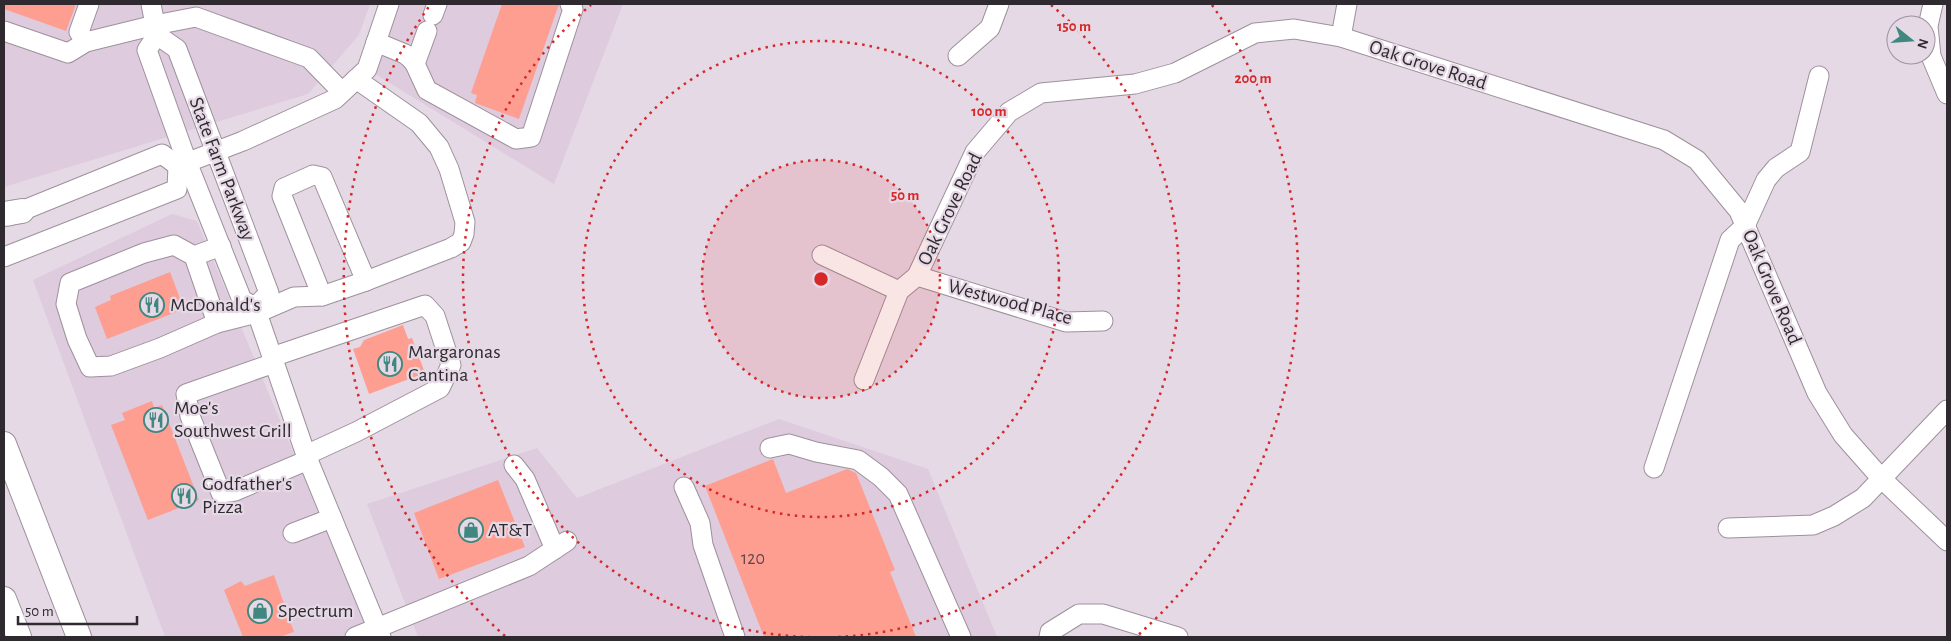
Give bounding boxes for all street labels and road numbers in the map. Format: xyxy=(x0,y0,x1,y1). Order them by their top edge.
street label: Oak Grove Road xyxy=(1367,37,1489,93)
street label: State Farm Parkway xyxy=(185,95,259,244)
street label: Oak Grove Road xyxy=(914,150,986,268)
street label: Oak Grove Road xyxy=(1739,227,1805,347)
street label: Westwood Place xyxy=(946,276,1074,328)

